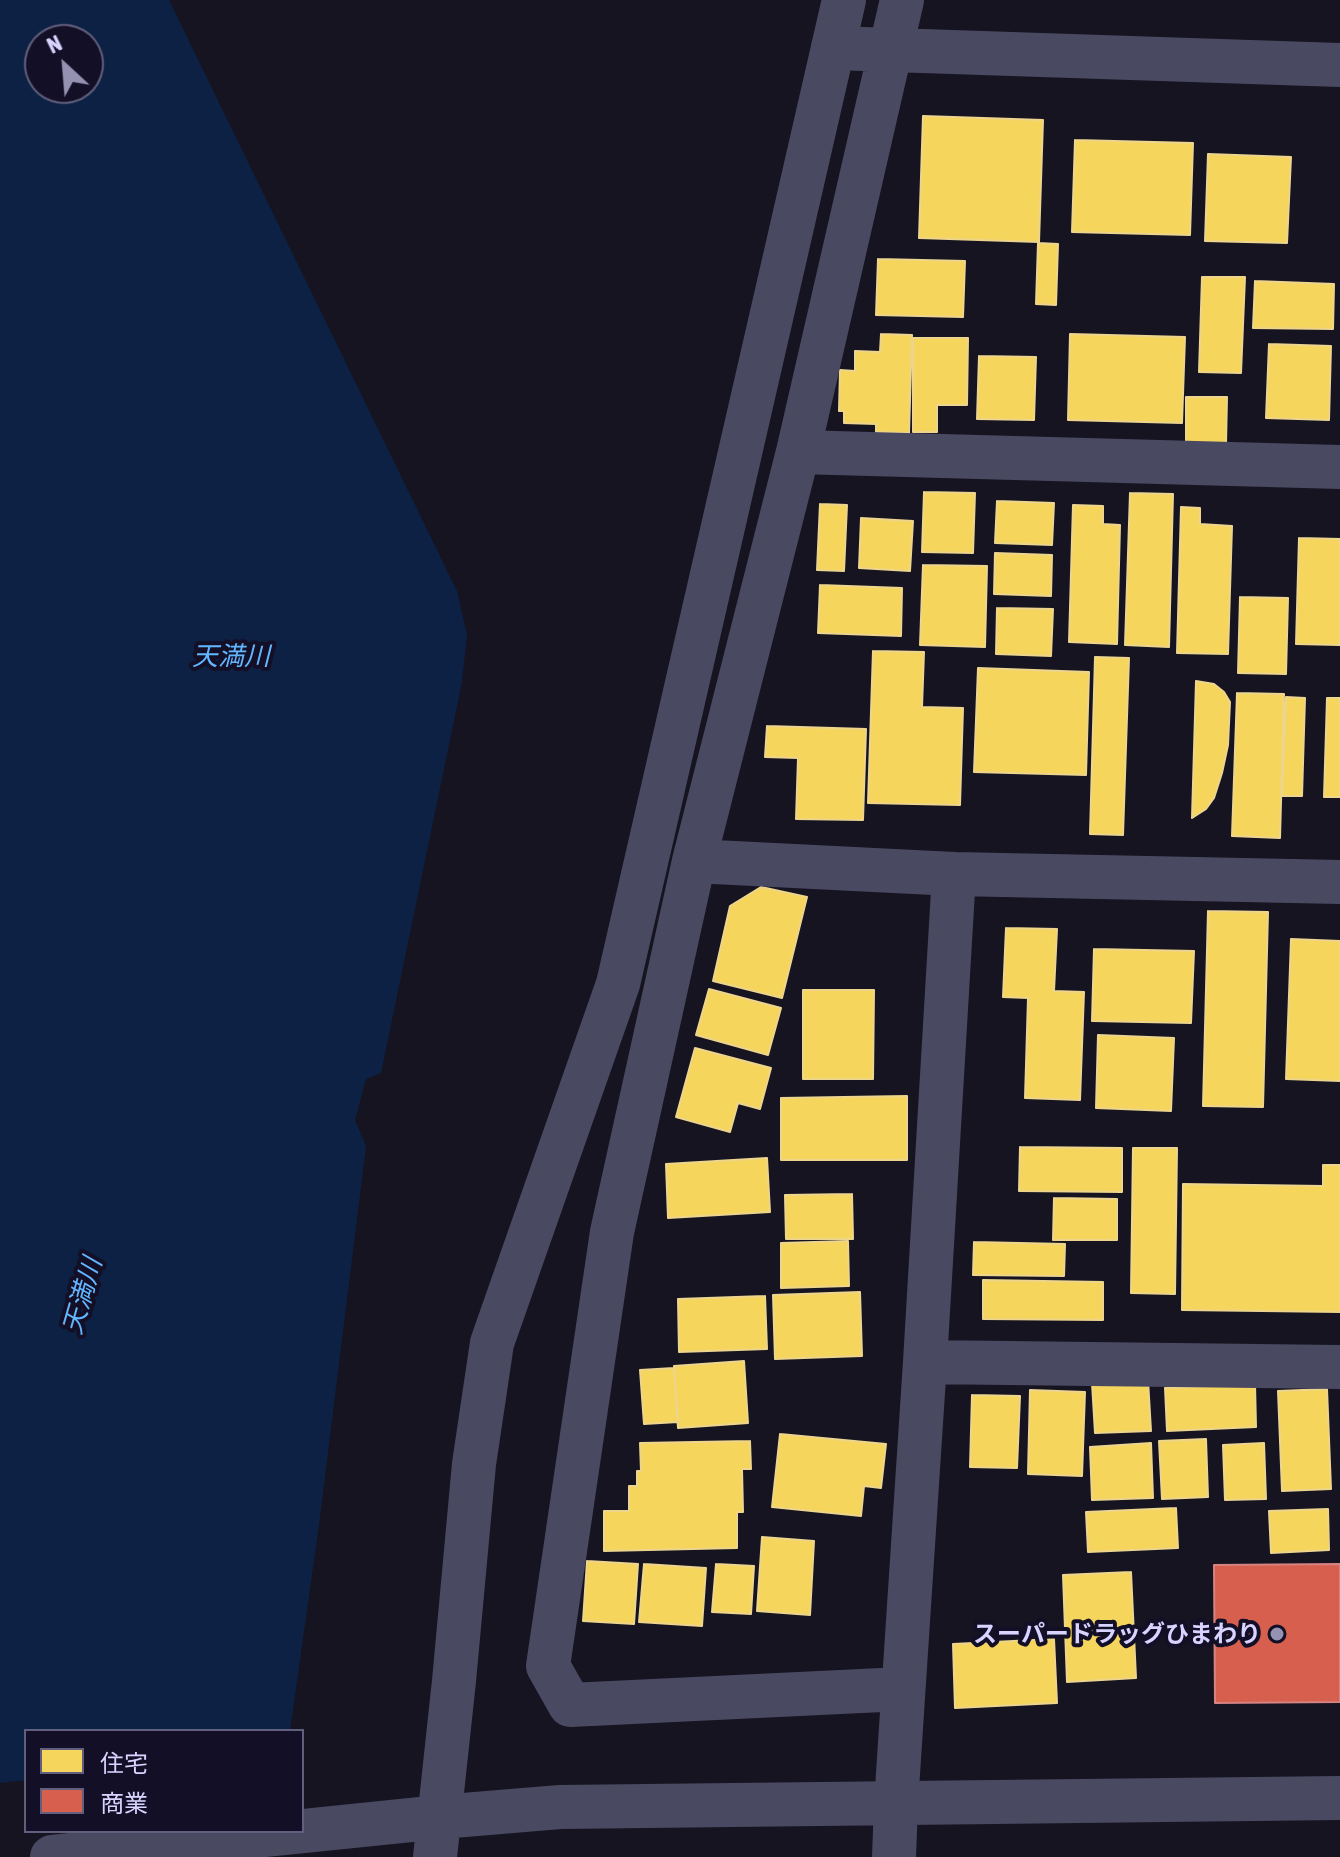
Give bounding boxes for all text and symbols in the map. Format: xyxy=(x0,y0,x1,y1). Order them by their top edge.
north arrow xyxy=(24,24,104,104)
text: N xyxy=(43,30,66,59)
water label: 天満川 xyxy=(192,641,270,673)
water label: 天満川 xyxy=(57,1254,109,1338)
place label: スーパードラッグひまわり xyxy=(973,1620,1261,1648)
marker: スーパードラッグひまわり xyxy=(1268,1625,1286,1643)
legend xyxy=(24,1729,304,1833)
text: 住宅 xyxy=(100,1750,148,1777)
text: 商業 xyxy=(100,1790,148,1817)

